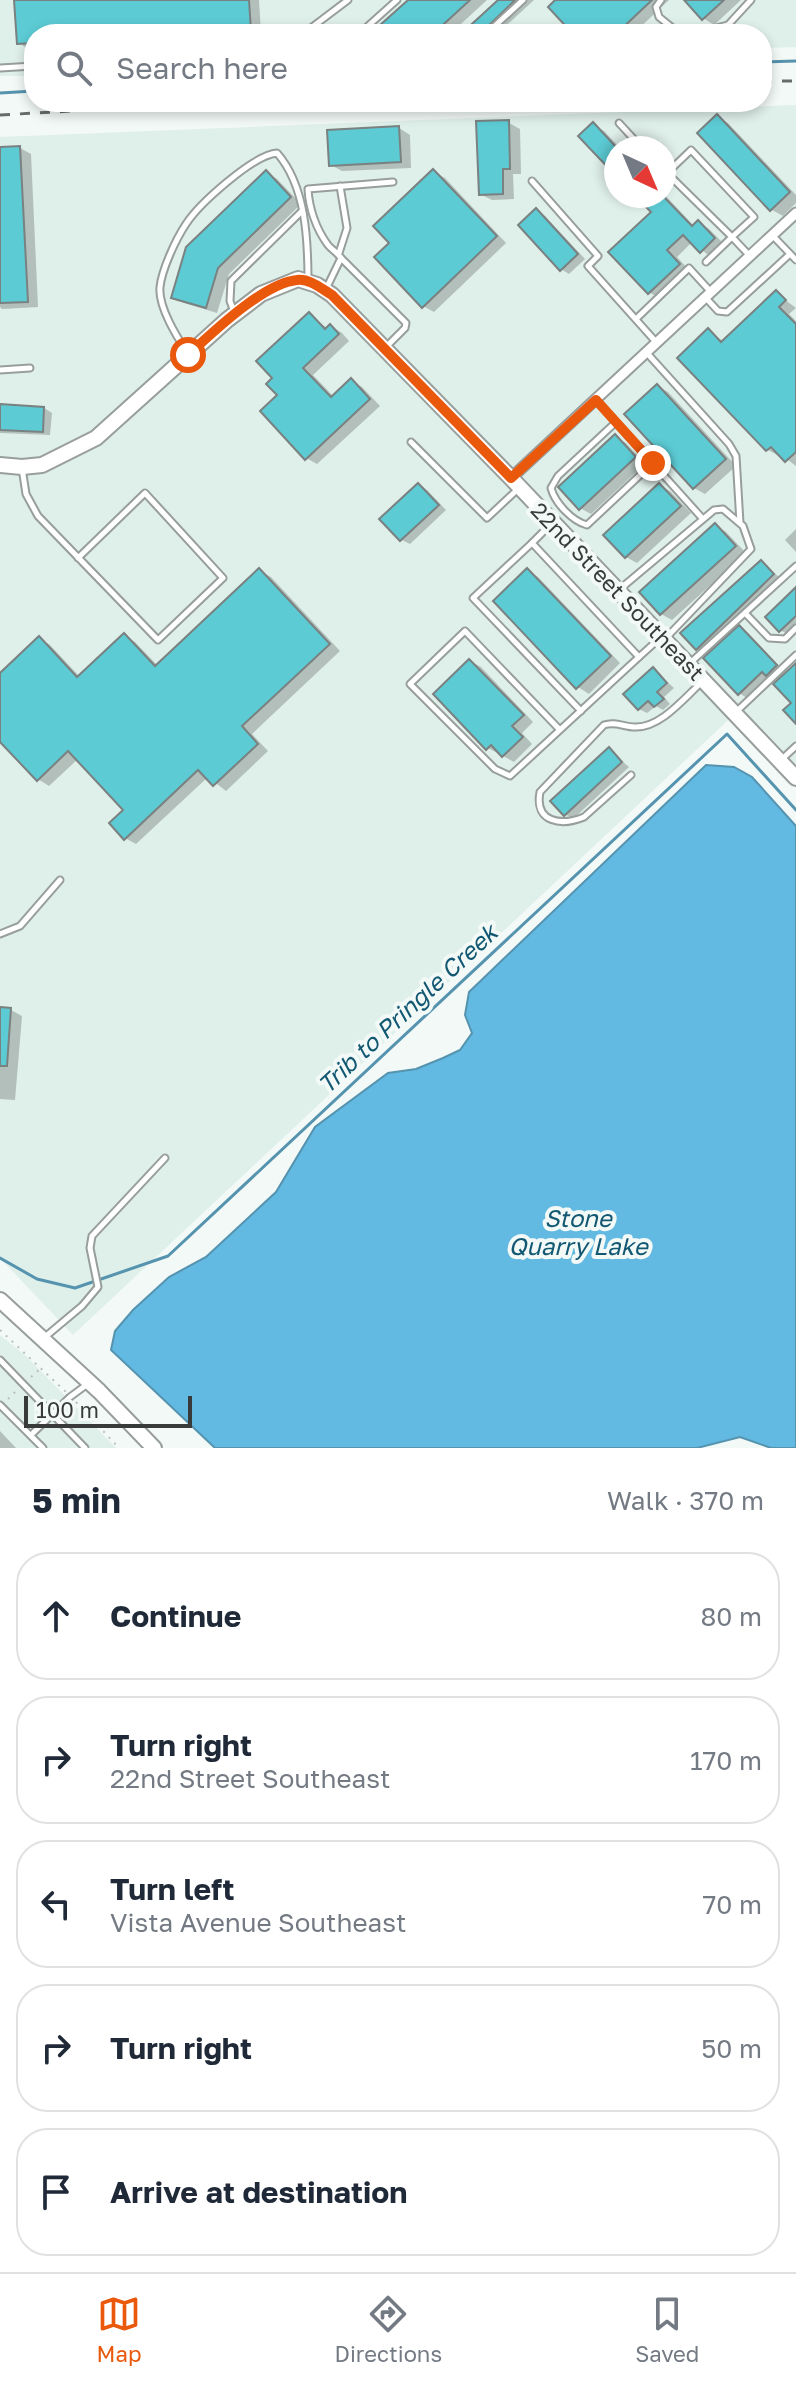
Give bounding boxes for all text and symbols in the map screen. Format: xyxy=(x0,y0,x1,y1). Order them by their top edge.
search box xyxy=(24,24,772,112)
icon: search xyxy=(52,46,96,90)
text: Search here xyxy=(116,50,288,86)
north arrow xyxy=(604,136,676,208)
route start xyxy=(170,337,206,373)
route end xyxy=(635,445,671,481)
street label: 22nd Street Southeast xyxy=(526,496,710,686)
water label: Trib to Pringle Creek xyxy=(311,916,505,1099)
water label: Stone Quarry Lake xyxy=(508,1203,650,1261)
scale bar xyxy=(24,1392,192,1428)
text: 100 m xyxy=(36,1396,99,1423)
text: 5 min xyxy=(32,1480,121,1520)
text: Walk · 370 m xyxy=(607,1485,764,1516)
icon: ahead xyxy=(34,1594,78,1638)
text: Continue xyxy=(110,1598,241,1634)
text: 80 m xyxy=(701,1601,762,1632)
text: Turn right xyxy=(110,1727,252,1763)
icon: right xyxy=(34,1738,78,1782)
text: 170 m xyxy=(690,1745,762,1776)
text: 22nd Street Southeast xyxy=(110,1763,390,1794)
text: Turn left xyxy=(110,1871,235,1907)
icon: left xyxy=(34,1882,78,1926)
text: 70 m xyxy=(703,1889,762,1920)
text: Vista Avenue Southeast xyxy=(110,1907,406,1938)
icon: right xyxy=(34,2026,78,2070)
text: Turn right xyxy=(110,2030,252,2066)
text: 50 m xyxy=(701,2033,762,2064)
icon: arrive xyxy=(34,2170,78,2214)
text: Arrive at destination xyxy=(110,2174,407,2210)
tab: Map xyxy=(97,2292,141,2367)
tab: Directions xyxy=(335,2292,442,2367)
tab: Saved xyxy=(635,2292,699,2367)

